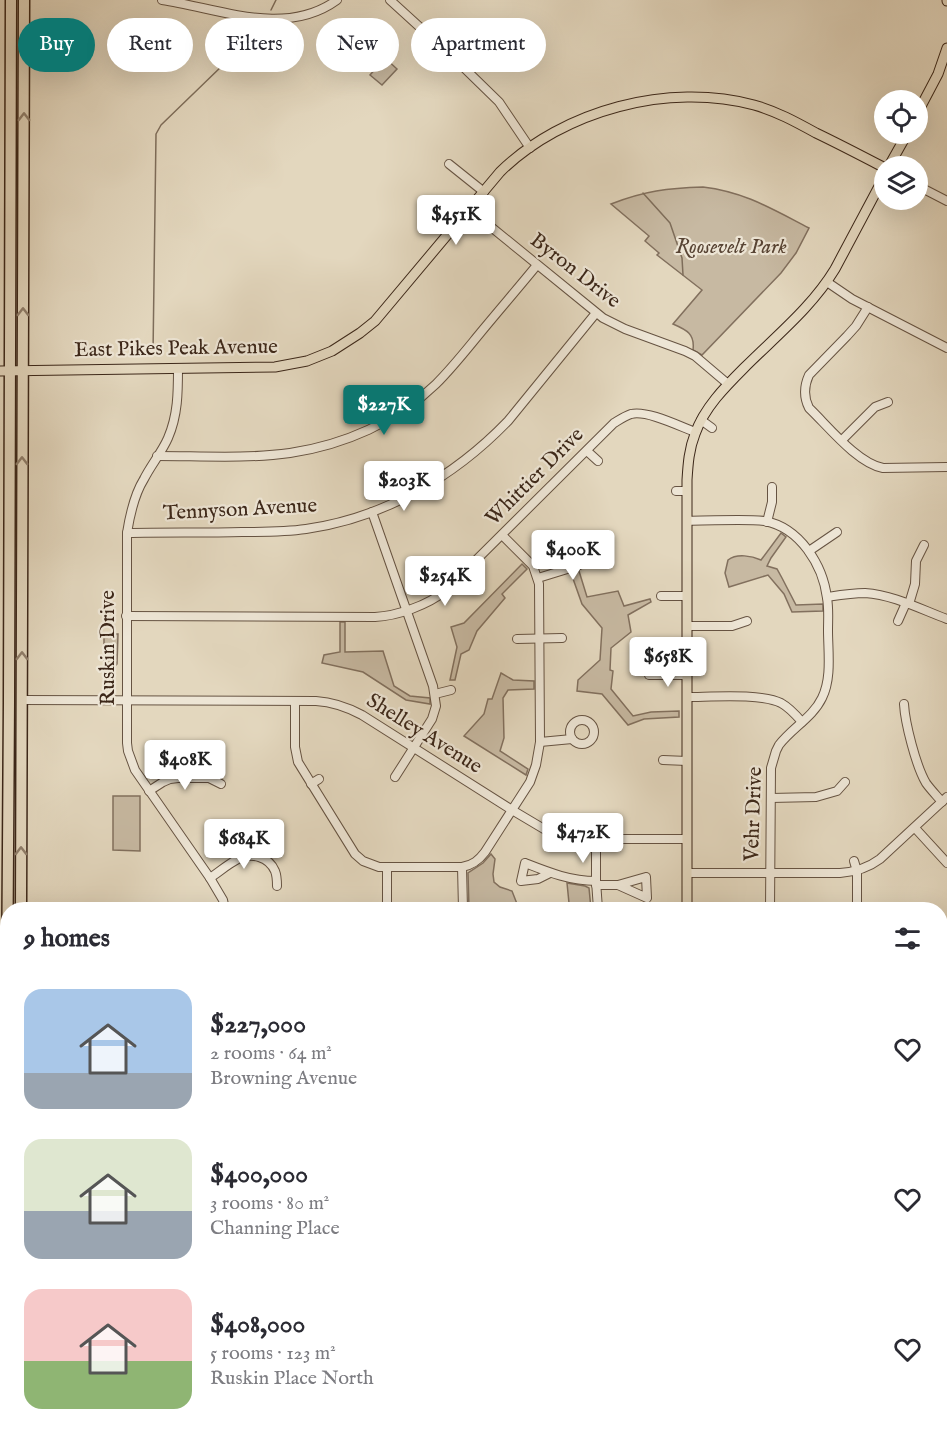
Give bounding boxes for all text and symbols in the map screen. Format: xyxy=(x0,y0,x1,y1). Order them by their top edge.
chip: Buy xyxy=(18,18,95,72)
chip: Rent xyxy=(107,18,193,72)
chip: Filters xyxy=(205,18,304,72)
chip: New xyxy=(316,18,399,72)
chip: Apartment xyxy=(411,18,546,72)
map controls xyxy=(874,90,928,210)
button: locate xyxy=(874,90,928,144)
one-way arrow xyxy=(18,112,30,121)
button: layers xyxy=(874,156,928,210)
pin: $451K xyxy=(414,195,498,246)
text: $451K xyxy=(431,202,481,227)
street label: Byron Drive xyxy=(524,227,626,315)
park label: Roosevelt Park xyxy=(675,234,787,261)
one-way arrow xyxy=(17,307,29,316)
street label: East Pikes Peak Avenue xyxy=(74,334,278,364)
pin: $227K xyxy=(342,385,426,436)
text: $227K xyxy=(357,392,411,417)
street label: Whittier Drive xyxy=(480,422,590,532)
one-way arrow xyxy=(16,456,29,465)
pin: $203K xyxy=(362,461,446,512)
text: $203K xyxy=(378,468,430,493)
street label: Tennyson Avenue xyxy=(162,492,318,528)
pin: $400K xyxy=(531,530,615,581)
text: $400K xyxy=(546,537,601,562)
pin: $254K xyxy=(403,556,487,607)
text: $254K xyxy=(419,563,471,588)
street label: Ruskin Drive xyxy=(95,590,122,706)
pin: $658K xyxy=(626,637,710,688)
text: $658K xyxy=(643,644,693,669)
one-way arrow xyxy=(16,651,28,660)
street label: Shelley Avenue xyxy=(361,688,487,781)
pin: $408K xyxy=(143,740,227,791)
text: $408K xyxy=(158,747,212,772)
street label: Vehr Drive xyxy=(739,766,769,863)
pin: $472K xyxy=(541,813,625,864)
pin: $684K xyxy=(202,819,286,870)
text: $472K xyxy=(556,820,610,845)
text: $684K xyxy=(218,826,270,851)
one-way arrow xyxy=(15,846,27,855)
text: 9 homes xyxy=(24,922,110,955)
icon: filters xyxy=(891,922,924,955)
text: $227,000 xyxy=(210,1008,306,1041)
icon: home xyxy=(72,1013,144,1085)
icon: heart xyxy=(891,1033,924,1066)
text: 2 rooms · 64 m² xyxy=(210,1041,332,1066)
text: Browning Avenue xyxy=(210,1066,357,1091)
text: $400,000 xyxy=(210,1158,308,1191)
icon: home xyxy=(72,1163,144,1235)
icon: heart xyxy=(891,1183,924,1216)
text: 3 rooms · 80 m² xyxy=(210,1191,329,1216)
text: Channing Place xyxy=(210,1216,340,1241)
text: $408,000 xyxy=(210,1308,305,1341)
icon: home xyxy=(72,1313,144,1385)
icon: heart xyxy=(891,1333,924,1366)
text: 5 rooms · 123 m² xyxy=(210,1341,336,1366)
text: Ruskin Place North xyxy=(210,1366,374,1391)

